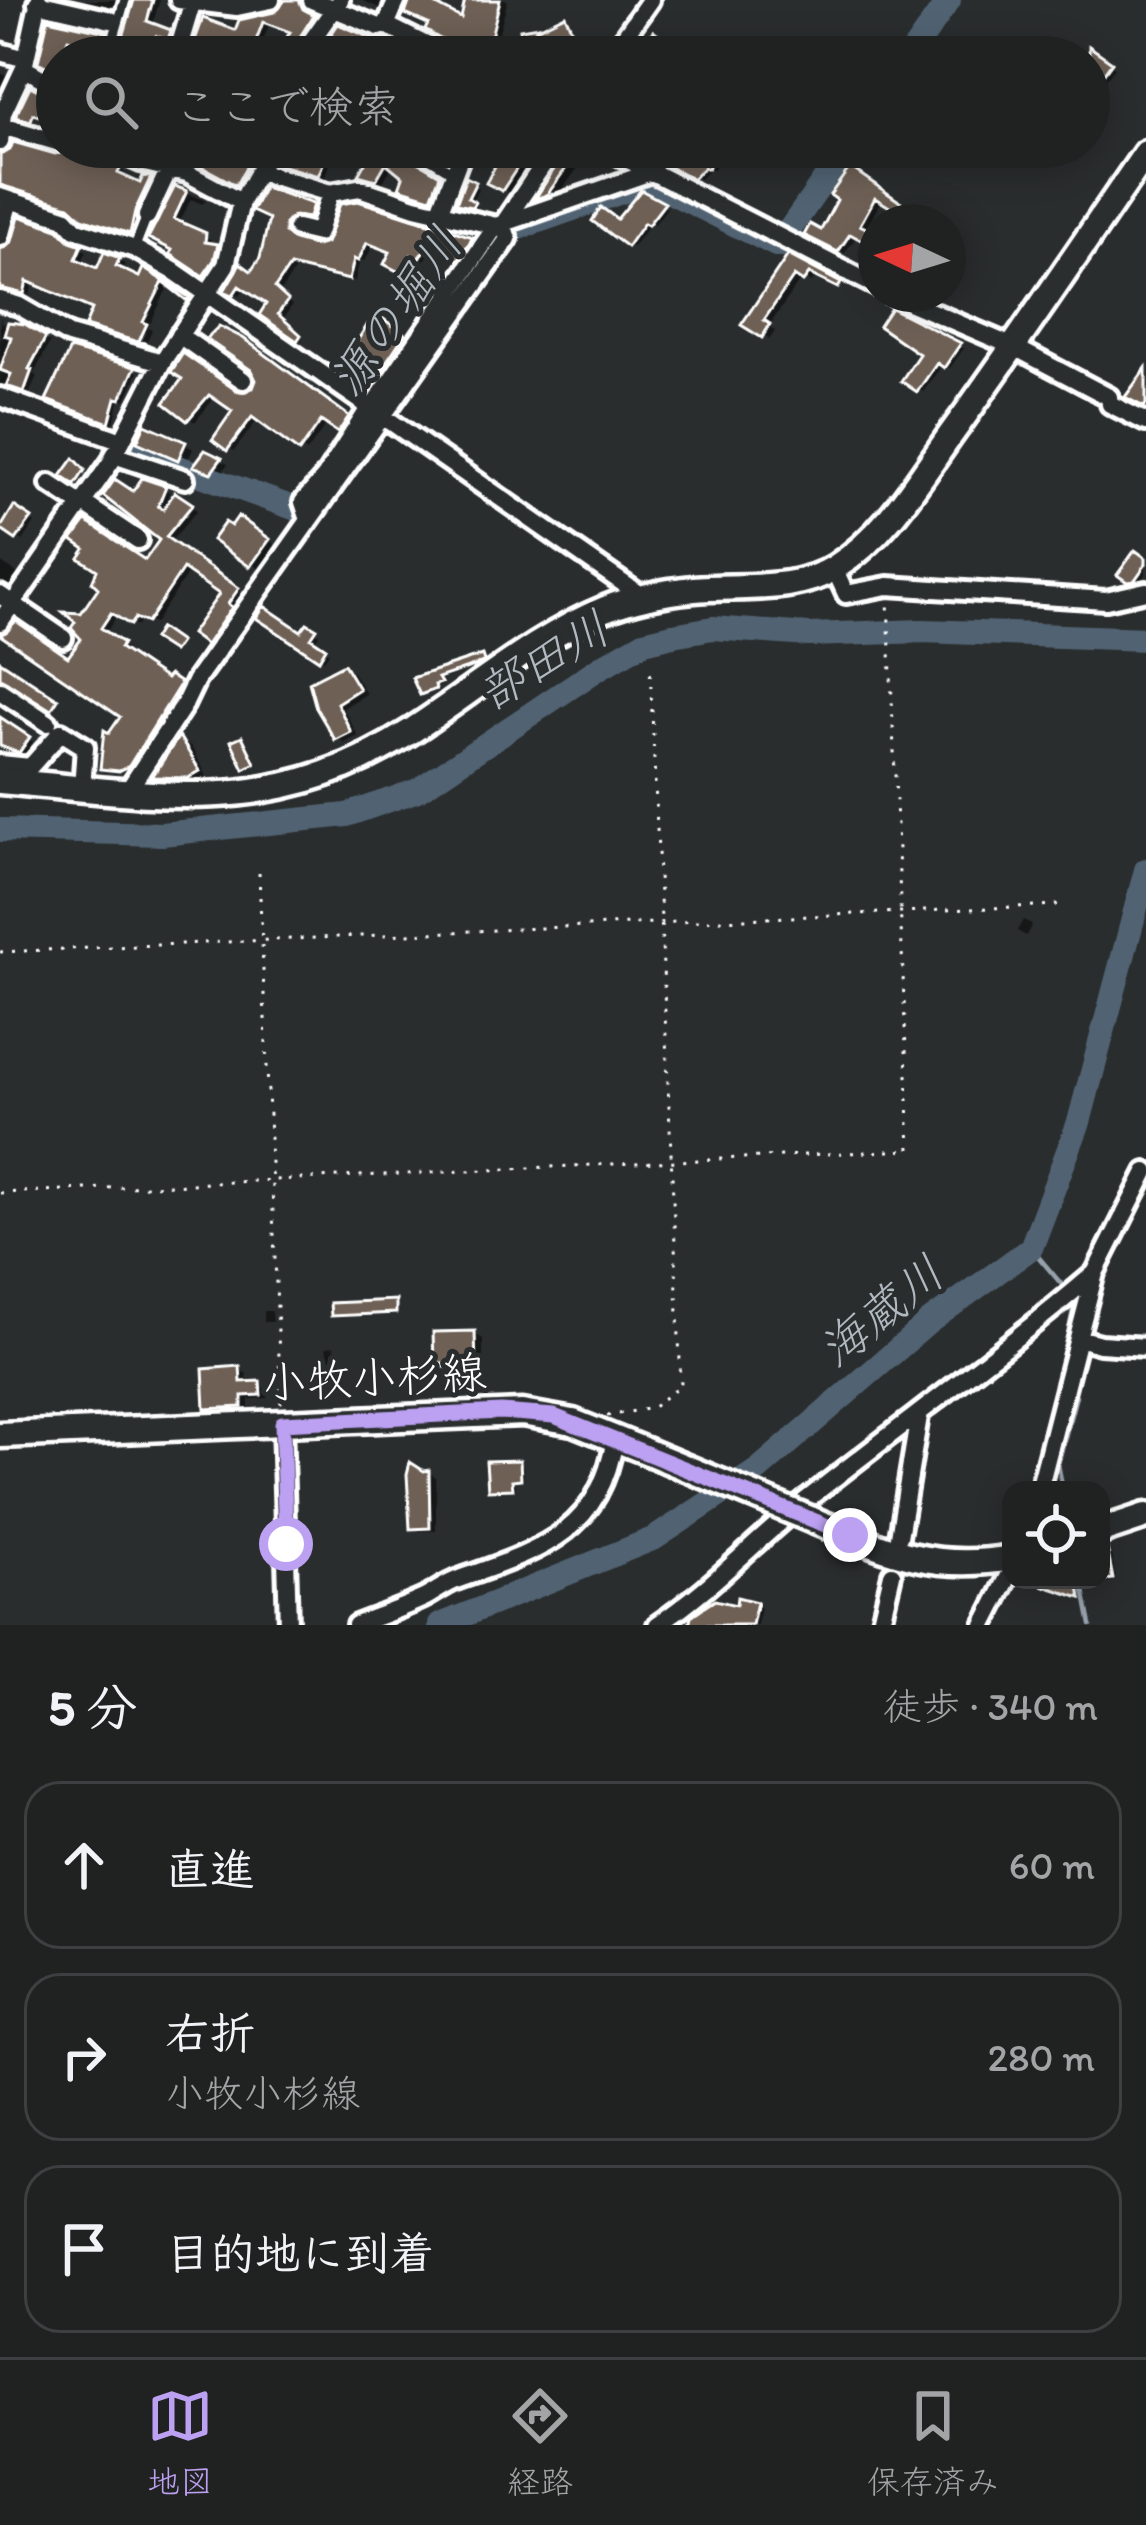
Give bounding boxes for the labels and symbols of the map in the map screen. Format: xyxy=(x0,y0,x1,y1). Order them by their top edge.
north arrow xyxy=(858,204,966,312)
water label: 源の堀川 xyxy=(316,216,474,406)
water label: 部田川 xyxy=(466,598,620,722)
water label: 海蔵川 xyxy=(807,1243,955,1379)
street label: 小牧小杉線 xyxy=(260,1344,488,1410)
route end xyxy=(823,1508,877,1562)
route start xyxy=(259,1517,313,1571)

